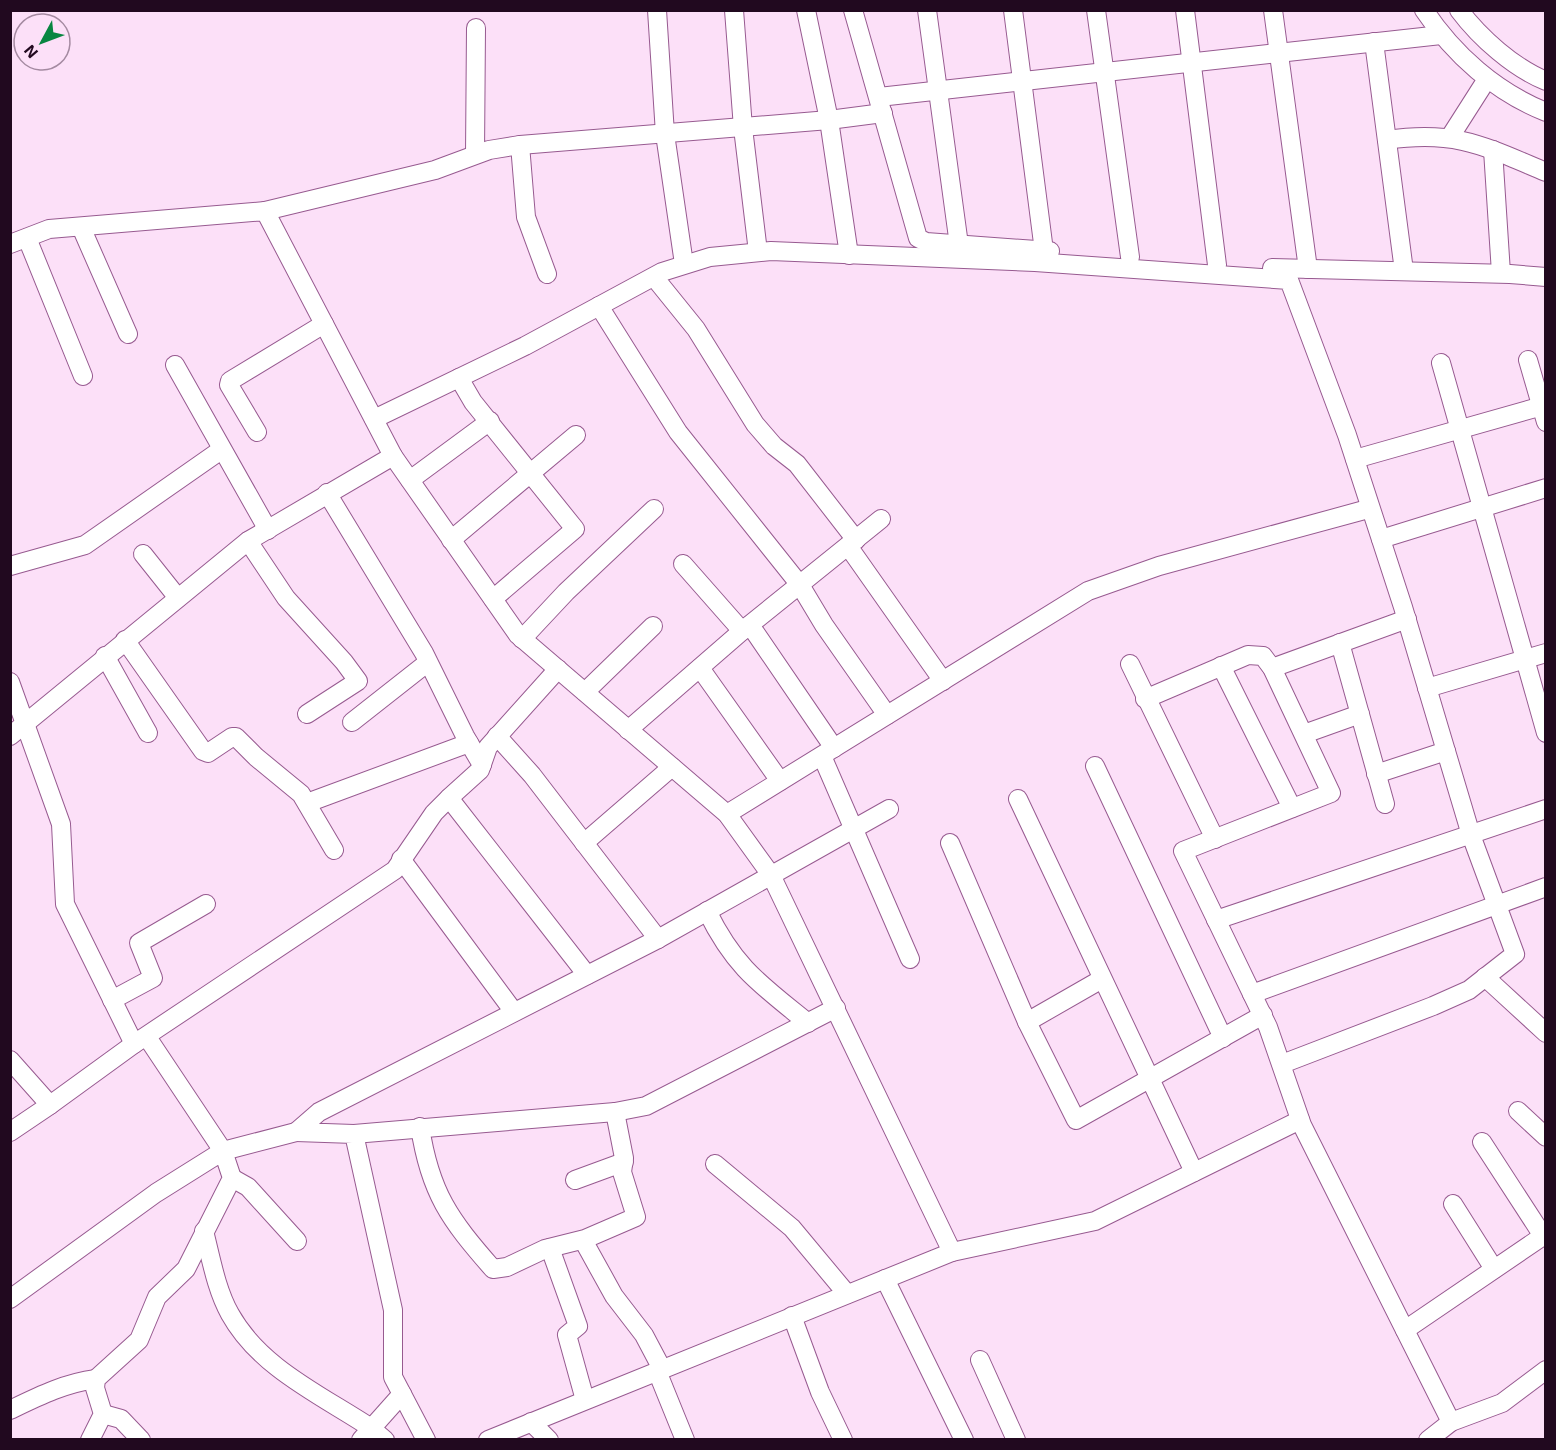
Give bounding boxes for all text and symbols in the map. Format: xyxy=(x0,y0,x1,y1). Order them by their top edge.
north arrow xyxy=(12,12,72,72)
text: N xyxy=(19,42,41,63)

